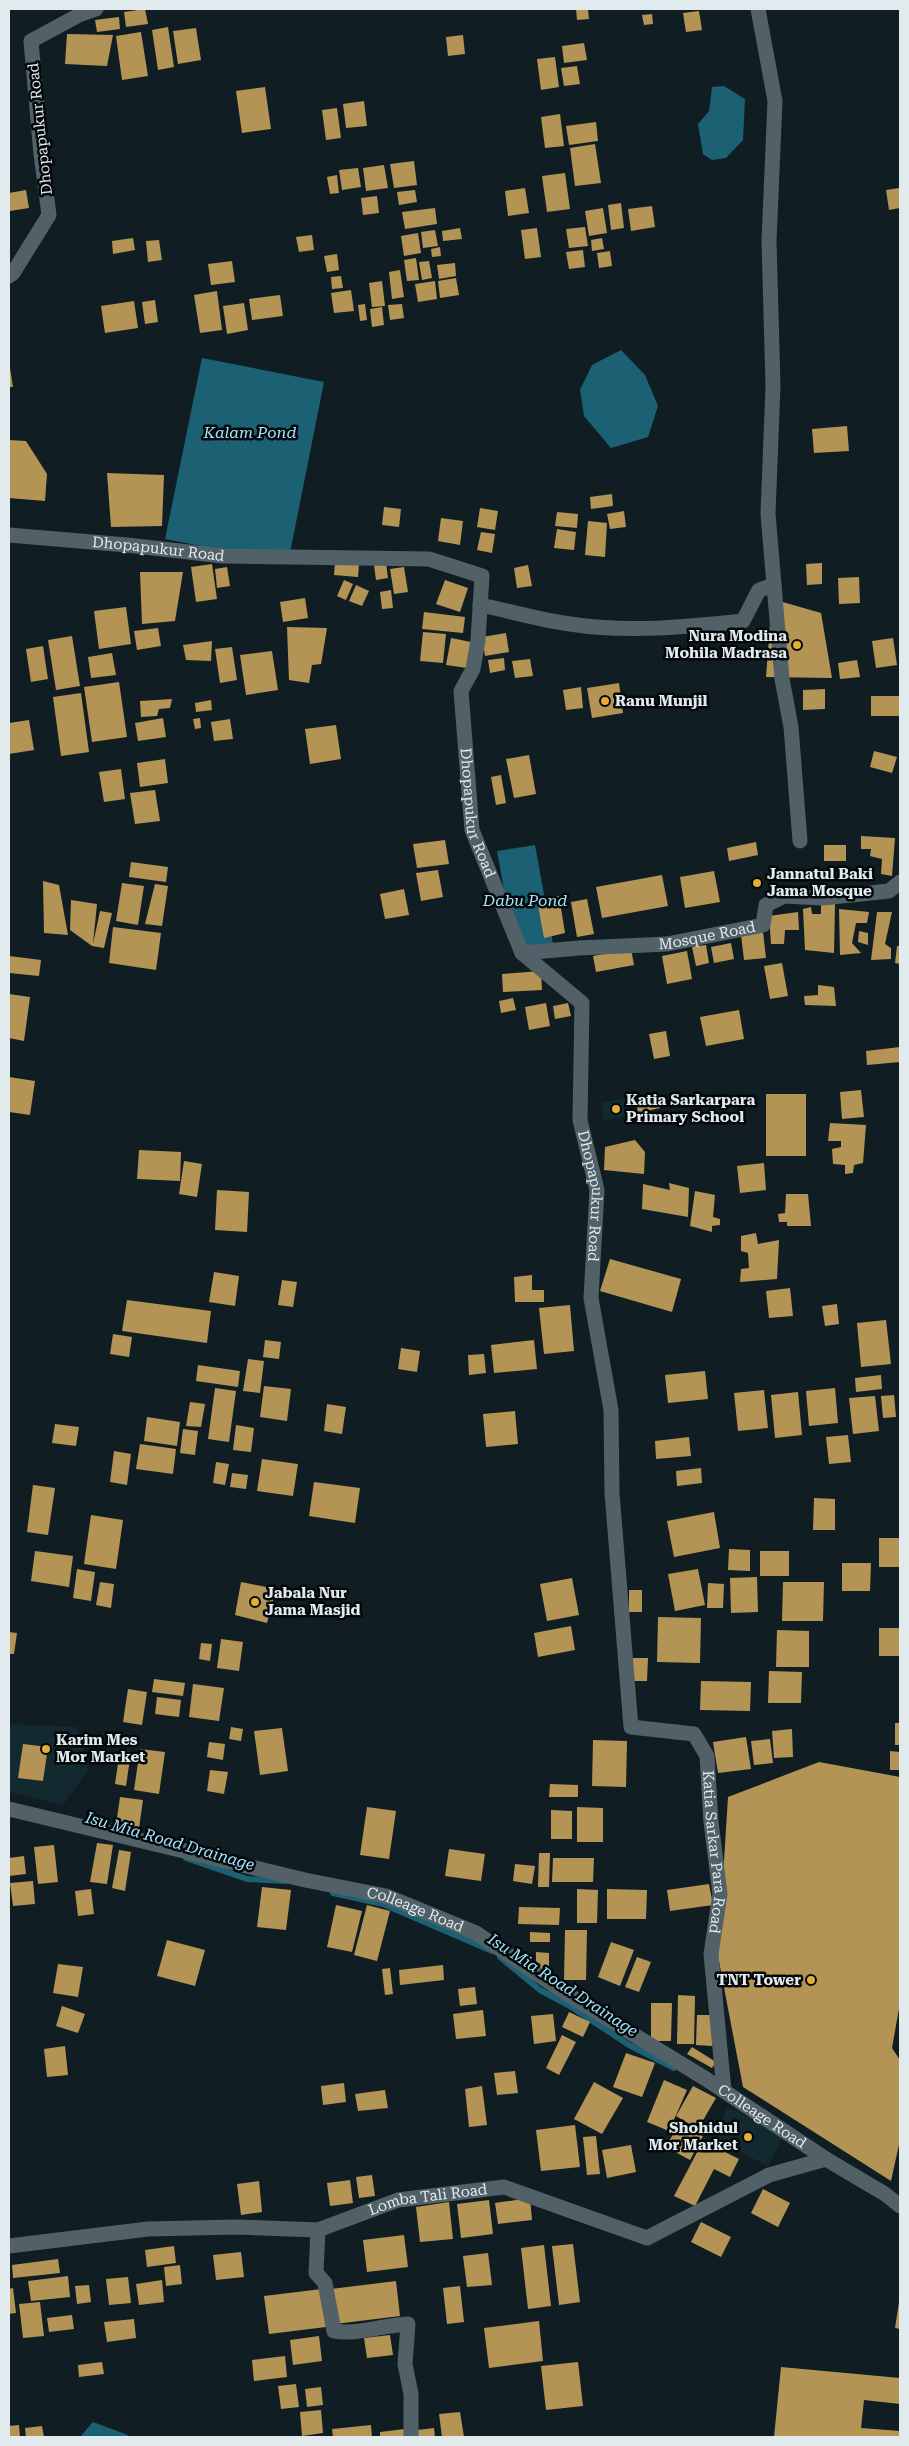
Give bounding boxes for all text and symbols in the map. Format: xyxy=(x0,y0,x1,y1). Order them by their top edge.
street label: Dhopapukur Road xyxy=(24,62,56,196)
water label: Kalam Pond xyxy=(203,423,296,442)
street label: Dhopapukur Road xyxy=(91,533,226,565)
place label: Nura Modina Mohila Madrasa xyxy=(665,627,787,662)
marker: Nura Modina Mohila Madrasa xyxy=(791,639,803,651)
place label: Ranu Munjil xyxy=(615,692,708,710)
marker: Ranu Munjil xyxy=(599,695,611,707)
street label: Dhopapukur Road xyxy=(457,747,500,881)
place label: Jannatul Baki Jama Mosque xyxy=(767,865,873,900)
marker: Jannatul Baki Jama Mosque xyxy=(751,877,763,889)
water label: Dabu Pond xyxy=(482,891,567,910)
street label: Mosque Road xyxy=(658,918,757,953)
place label: Katia Sarkarpara Primary School xyxy=(626,1091,755,1126)
marker: Katia Sarkarpara Primary School xyxy=(610,1103,622,1115)
street label: Dhopapukur Road xyxy=(574,1128,606,1263)
place label: Jabala Nur Jama Masjid xyxy=(265,1584,360,1619)
marker: Jabala Nur Jama Masjid xyxy=(249,1596,261,1608)
place label: Karim Mes Mor Market xyxy=(56,1731,145,1766)
marker: Karim Mes Mor Market xyxy=(40,1743,52,1755)
street label: Katia Sarkar Para Road xyxy=(699,1770,729,1935)
water label: Isu Mia Road Drainage xyxy=(82,1807,257,1874)
street label: Colleage Road xyxy=(365,1883,467,1936)
water label: Isu Mia Road Drainage xyxy=(484,1929,641,2041)
place label: TNT Tower xyxy=(717,1971,801,1989)
marker: TNT Tower xyxy=(805,1974,817,1986)
street label: Colleage Road xyxy=(714,2080,810,2152)
place label: Shohidul Mor Market xyxy=(649,2119,738,2154)
marker: Shohidul Mor Market xyxy=(742,2131,754,2143)
street label: Lomba Tali Road xyxy=(366,2180,489,2219)

